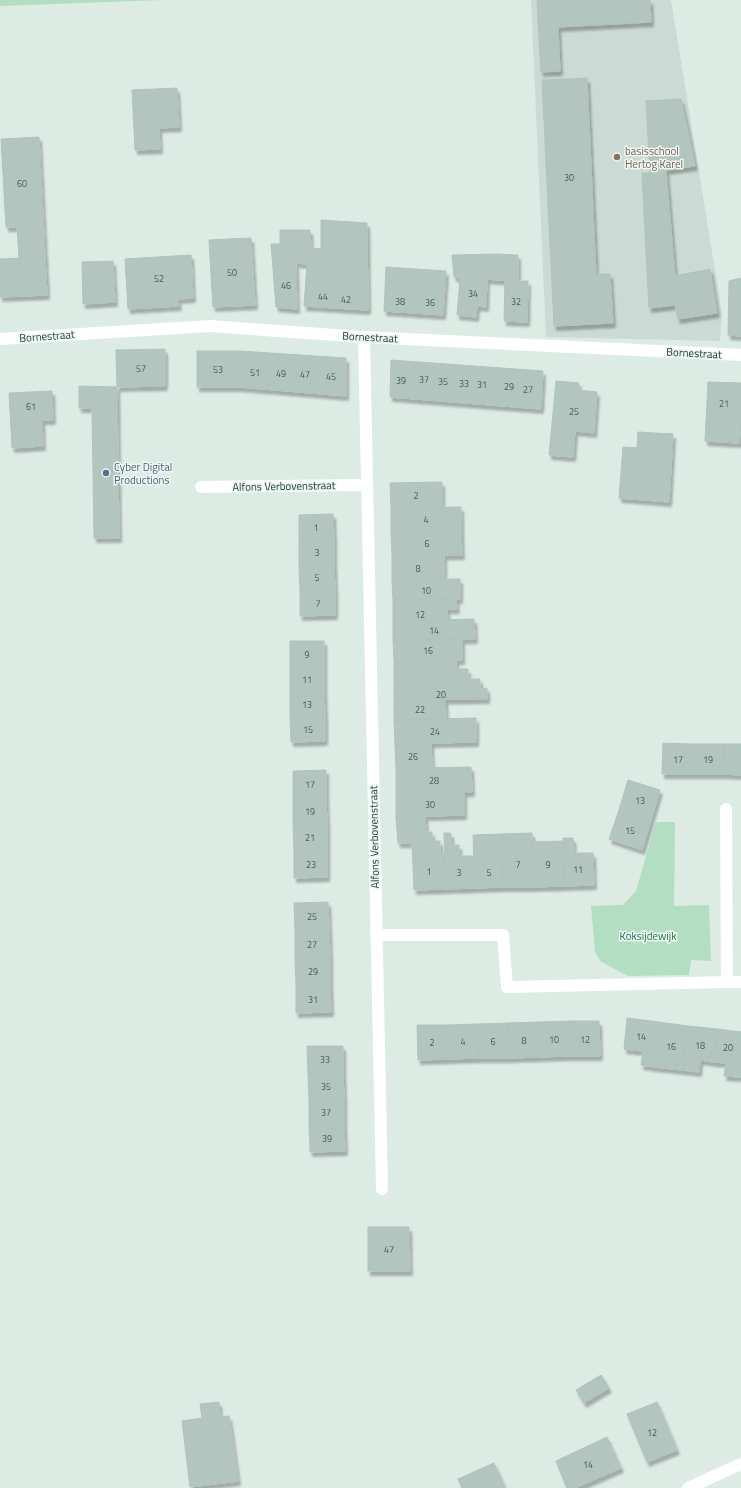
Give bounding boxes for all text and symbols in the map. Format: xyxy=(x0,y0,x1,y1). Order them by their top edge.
place label: basisschool Hertog Karel xyxy=(625,143,683,172)
marker: basisschool Hertog Karel xyxy=(612,152,622,162)
house number: 30 xyxy=(564,171,574,184)
house number: 60 xyxy=(17,177,27,190)
house number: 50 xyxy=(227,266,237,279)
house number: 52 xyxy=(154,272,164,285)
house number: 46 xyxy=(281,279,291,292)
house number: 34 xyxy=(468,287,478,300)
house number: 44 xyxy=(318,290,328,303)
house number: 42 xyxy=(341,293,351,306)
house number: 38 xyxy=(395,295,405,308)
house number: 32 xyxy=(511,295,521,308)
house number: 36 xyxy=(425,296,435,309)
street label: Bornestraat xyxy=(19,326,75,346)
street label: Bornestraat xyxy=(342,328,398,346)
street label: Bornestraat xyxy=(666,344,722,362)
house number: 57 xyxy=(136,362,146,375)
house number: 53 xyxy=(213,363,223,376)
house number: 51 xyxy=(250,366,260,379)
house number: 49 xyxy=(276,367,286,380)
house number: 47 xyxy=(300,368,310,381)
house number: 45 xyxy=(326,370,336,383)
house number: 37 xyxy=(419,373,429,386)
house number: 39 xyxy=(396,374,406,387)
house number: 35 xyxy=(438,375,448,388)
house number: 33 xyxy=(459,377,469,390)
house number: 31 xyxy=(477,378,487,391)
house number: 29 xyxy=(504,380,514,393)
house number: 27 xyxy=(523,383,533,396)
house number: 21 xyxy=(719,397,729,410)
house number: 61 xyxy=(26,400,36,413)
house number: 25 xyxy=(569,405,579,418)
place label: Cyber Digital Productions xyxy=(114,459,172,488)
marker: Cyber Digital Productions xyxy=(101,468,111,478)
street label: Alfons Verbovenstraat xyxy=(232,477,336,495)
house number: 2 xyxy=(413,489,419,502)
house number: 4 xyxy=(423,513,429,526)
house number: 1 xyxy=(313,521,319,534)
house number: 6 xyxy=(424,537,430,550)
house number: 3 xyxy=(314,546,320,559)
house number: 8 xyxy=(415,562,421,575)
house number: 5 xyxy=(314,571,320,584)
house number: 10 xyxy=(421,584,431,597)
house number: 7 xyxy=(315,597,321,610)
house number: 12 xyxy=(415,608,425,621)
house number: 14 xyxy=(429,624,439,637)
house number: 16 xyxy=(423,644,433,657)
house number: 9 xyxy=(304,648,310,661)
house number: 11 xyxy=(302,673,312,686)
house number: 20 xyxy=(436,688,446,701)
house number: 13 xyxy=(302,698,312,711)
house number: 22 xyxy=(415,703,425,716)
house number: 15 xyxy=(303,723,313,736)
house number: 24 xyxy=(430,725,440,738)
house number: 26 xyxy=(408,750,418,763)
house number: 17 xyxy=(673,753,683,766)
house number: 19 xyxy=(703,753,713,766)
house number: 28 xyxy=(429,774,439,787)
house number: 17 xyxy=(305,778,315,791)
street label: Alfons Verbovenstraat xyxy=(365,785,383,889)
house number: 13 xyxy=(635,794,645,807)
house number: 30 xyxy=(425,798,435,811)
house number: 19 xyxy=(305,805,315,818)
house number: 15 xyxy=(625,824,635,837)
house number: 21 xyxy=(305,831,315,844)
house number: 23 xyxy=(306,858,316,871)
house number: 7 xyxy=(515,858,521,871)
house number: 9 xyxy=(545,858,551,871)
house number: 11 xyxy=(573,863,583,876)
house number: 1 xyxy=(426,865,432,878)
house number: 3 xyxy=(456,866,462,879)
house number: 5 xyxy=(486,866,492,879)
house number: 25 xyxy=(307,910,317,923)
park label: Koksijdewijk xyxy=(620,928,677,944)
house number: 27 xyxy=(307,938,317,951)
house number: 29 xyxy=(308,965,318,978)
house number: 31 xyxy=(308,993,318,1006)
house number: 14 xyxy=(636,1030,646,1043)
house number: 10 xyxy=(549,1033,559,1046)
house number: 12 xyxy=(580,1033,590,1046)
house number: 8 xyxy=(521,1034,527,1047)
house number: 4 xyxy=(460,1035,466,1048)
house number: 6 xyxy=(490,1035,496,1048)
house number: 2 xyxy=(429,1036,435,1049)
house number: 18 xyxy=(695,1039,705,1052)
house number: 16 xyxy=(666,1040,676,1053)
house number: 20 xyxy=(723,1041,733,1054)
house number: 33 xyxy=(320,1053,330,1066)
house number: 35 xyxy=(321,1080,331,1093)
house number: 37 xyxy=(321,1106,331,1119)
house number: 39 xyxy=(322,1132,332,1145)
house number: 47 xyxy=(384,1243,394,1256)
house number: 12 xyxy=(647,1426,657,1439)
house number: 14 xyxy=(583,1458,593,1471)

